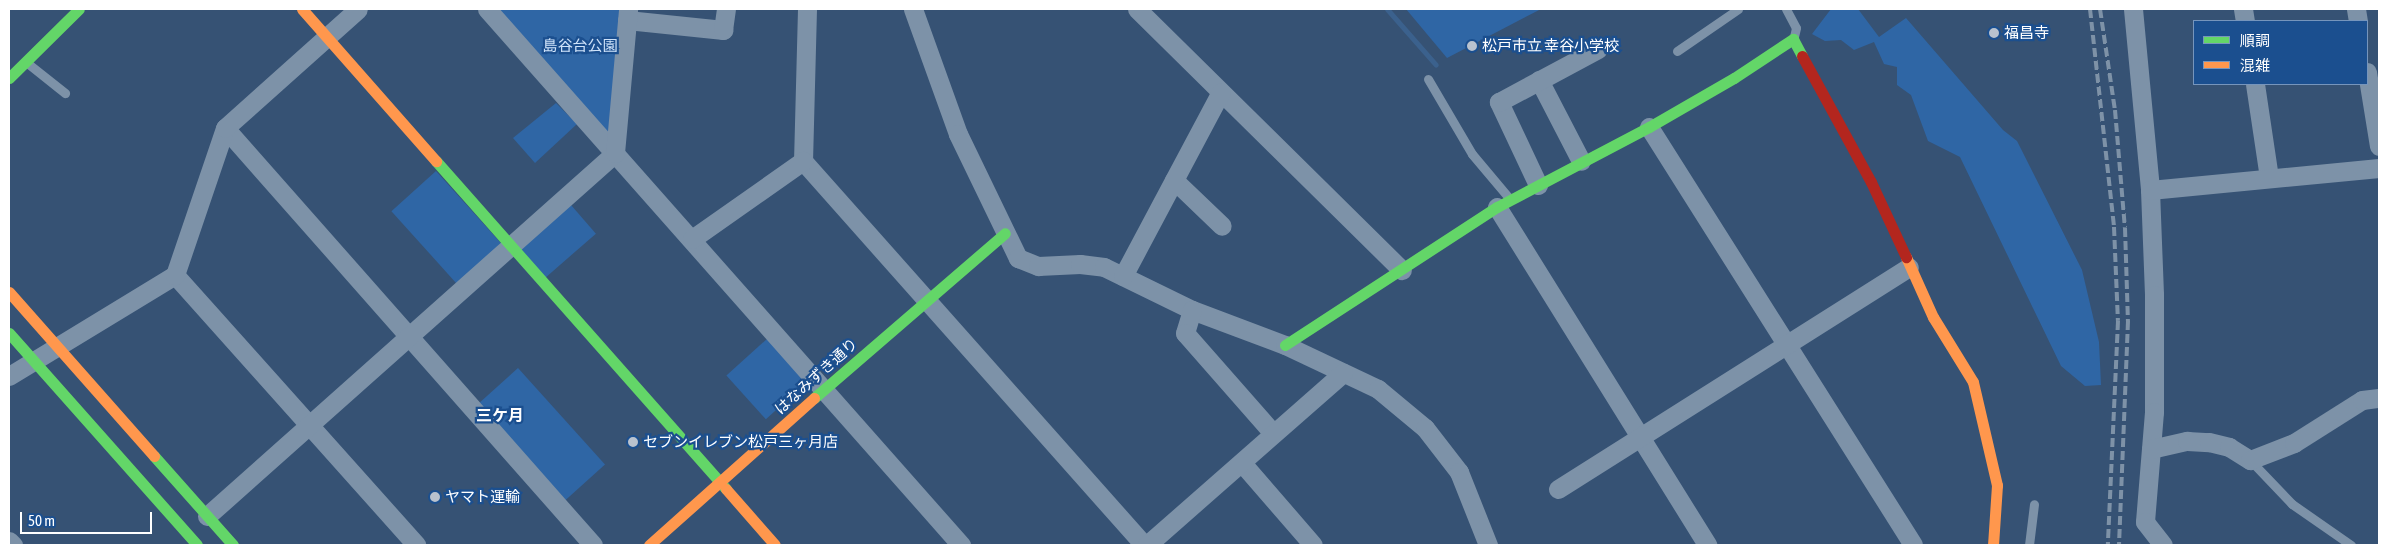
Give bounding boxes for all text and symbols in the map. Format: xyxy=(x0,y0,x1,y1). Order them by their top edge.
legend xyxy=(2193,20,2368,85)
place label: 福昌寺 xyxy=(2004,24,2049,42)
marker: 福昌寺 xyxy=(1988,27,2000,39)
text: 順調 xyxy=(2240,32,2270,49)
park label: 島谷台公園 xyxy=(543,37,617,55)
place label: 松戸市立 幸谷小学校 xyxy=(1482,37,1619,55)
marker: 松戸市立 幸谷小学校 xyxy=(1466,40,1478,52)
text: 混雑 xyxy=(2240,57,2270,74)
street label: はなみずき通り xyxy=(771,334,861,418)
district label: 三ケ月 xyxy=(476,405,524,425)
place label: セブンイレブン松戸三ヶ月店 xyxy=(643,433,838,451)
marker: セブンイレブン松戸三ヶ月店 xyxy=(627,436,639,448)
place label: ヤマト運輸 xyxy=(445,488,520,506)
marker: ヤマト運輸 xyxy=(429,491,441,503)
scale bar xyxy=(22,502,155,534)
text: 50 m xyxy=(28,512,55,529)

